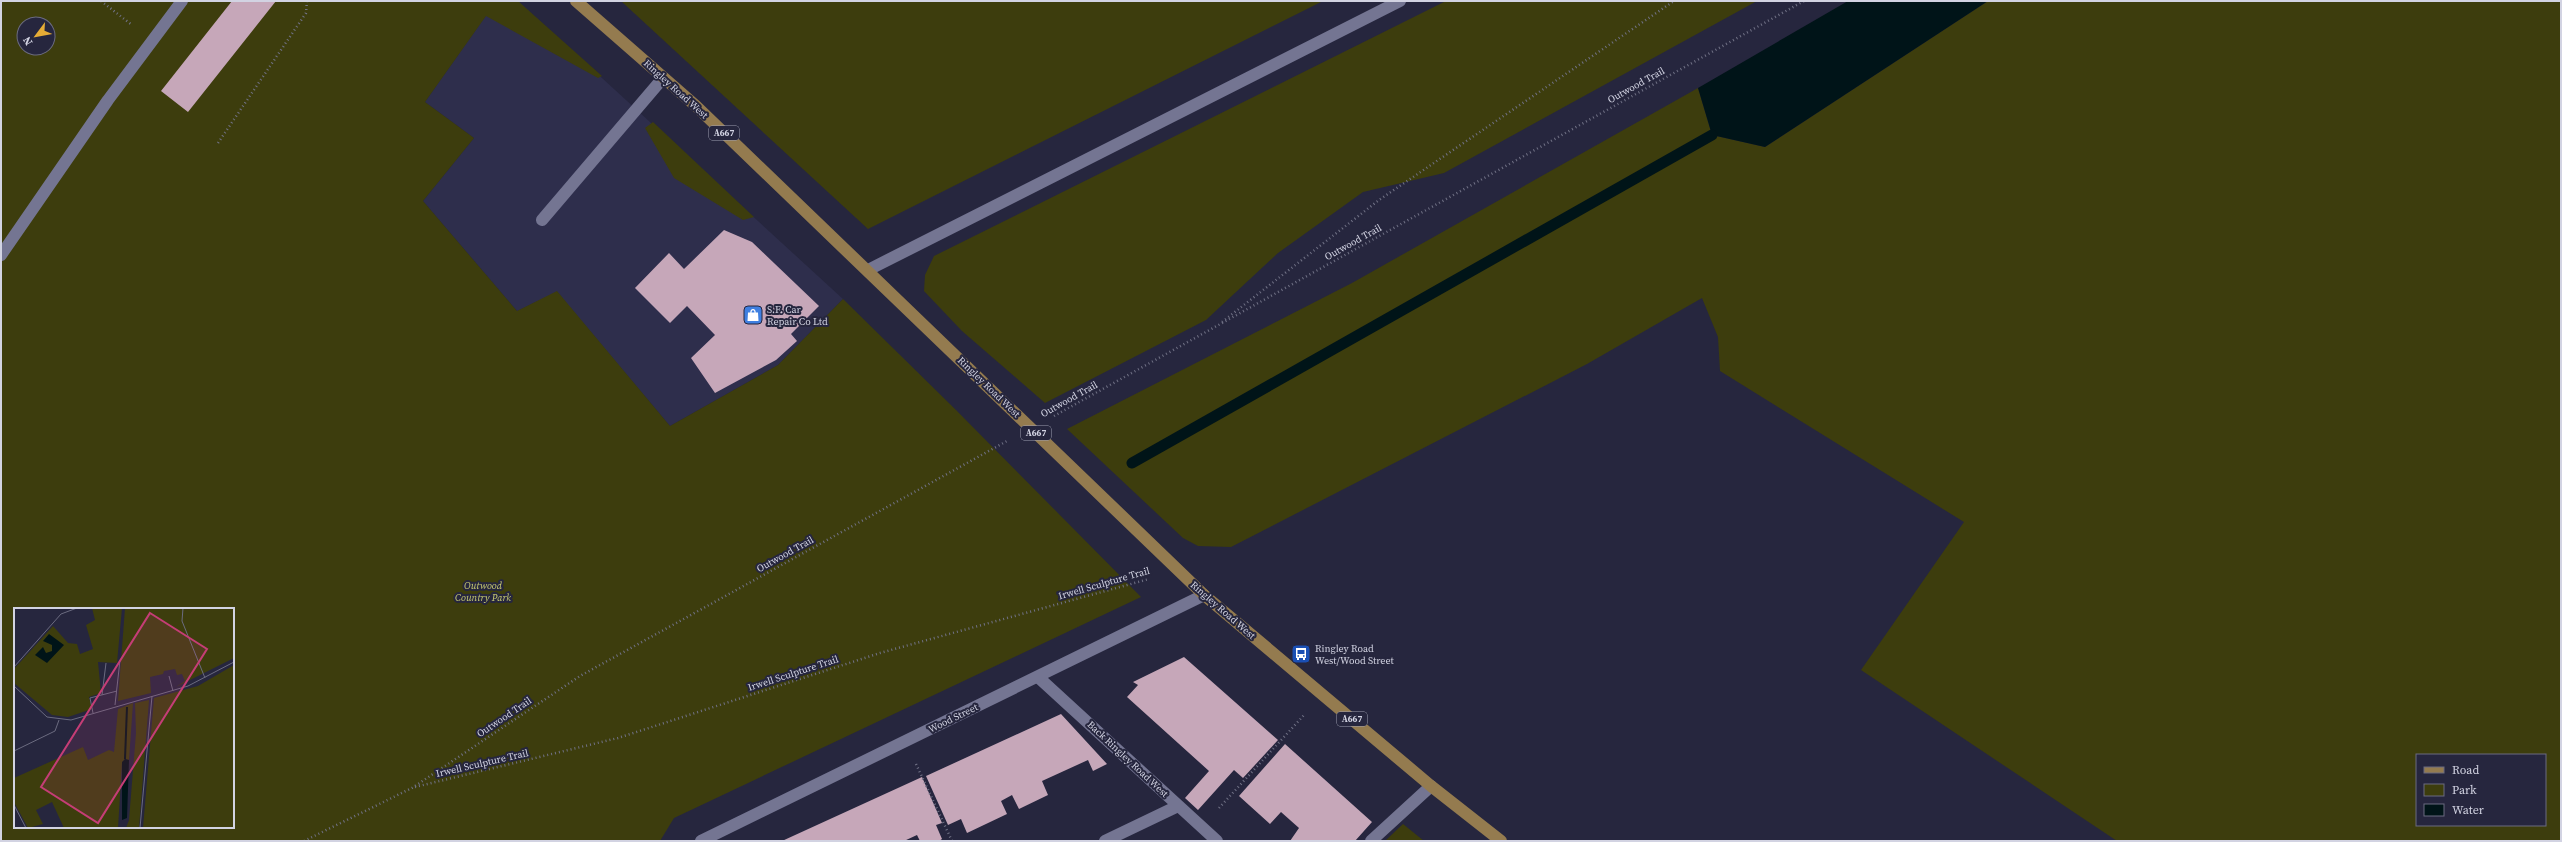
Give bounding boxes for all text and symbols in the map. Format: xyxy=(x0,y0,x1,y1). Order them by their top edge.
north arrow xyxy=(16,16,56,56)
text: N xyxy=(19,34,36,48)
street label: Ringley Road West xyxy=(641,57,712,122)
street label: Outwood Trail xyxy=(1605,64,1667,106)
road number: A667 xyxy=(709,126,739,140)
street label: Outwood Trail xyxy=(1322,221,1384,263)
place label: S.F. Car Repair Co Ltd xyxy=(767,303,828,328)
shop icon: S.F. Car Repair Co Ltd xyxy=(742,304,764,326)
street label: Ringley Road West xyxy=(955,354,1024,421)
street label: Outwood Trail xyxy=(1038,378,1100,420)
road number: A667 xyxy=(1021,426,1051,440)
street label: Outwood Trail xyxy=(754,533,816,575)
street label: Irwell Sculpture Trail xyxy=(1057,564,1151,602)
street label: Ringley Road West xyxy=(1188,578,1259,642)
park label: Outwood Country Park xyxy=(455,579,511,604)
inset map xyxy=(14,608,234,828)
place label: Ringley Road West/Wood Street xyxy=(1315,642,1394,667)
bus stop icon: Ringley Road West/Wood Street xyxy=(1290,643,1312,665)
street label: Irwell Sculpture Trail xyxy=(746,652,840,694)
street label: Outwood Trail xyxy=(474,694,534,740)
street label: Wood Street xyxy=(926,700,981,736)
road number: A667 xyxy=(1337,712,1367,726)
street label: Back Ringley Road West xyxy=(1085,718,1172,801)
street label: Irwell Sculpture Trail xyxy=(435,746,529,780)
legend xyxy=(2416,754,2546,826)
text: Road xyxy=(2452,762,2479,778)
text: Park xyxy=(2452,782,2477,798)
text: Water xyxy=(2452,802,2484,818)

